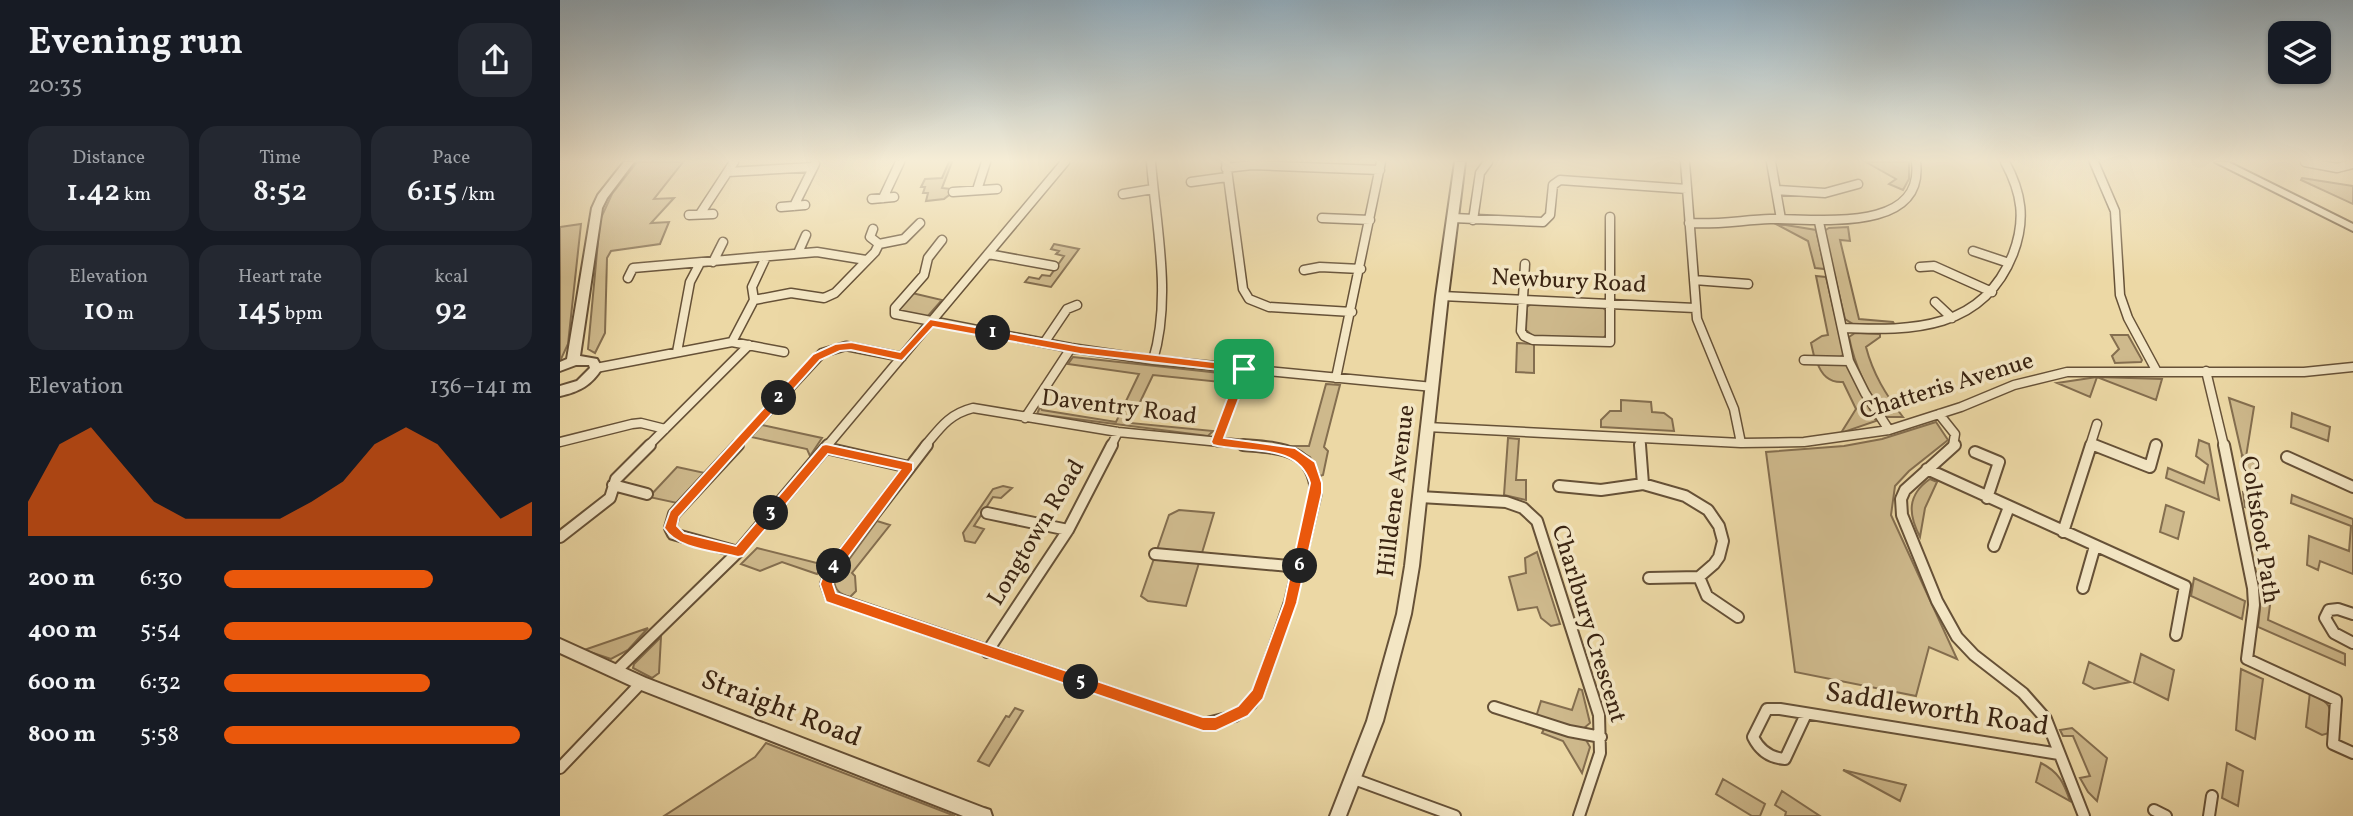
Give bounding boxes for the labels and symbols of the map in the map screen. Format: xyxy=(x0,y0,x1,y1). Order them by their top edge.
street label: Newbury Road xyxy=(1490,261,1648,303)
pin: 1 xyxy=(976,316,1010,350)
pin xyxy=(1214,339,1274,399)
street label: Chatteris Avenue xyxy=(1856,344,2038,430)
pin: 2 xyxy=(762,380,796,416)
street label: Daventry Road xyxy=(1039,382,1199,434)
street label: Hilldene Avenue xyxy=(1370,403,1424,579)
street label: Longtown Road xyxy=(980,453,1094,613)
street label: Coltsfoot Path xyxy=(2231,454,2287,606)
pin: 3 xyxy=(754,496,788,530)
street label: Charlbury Crescent xyxy=(1542,521,1634,727)
pin: 4 xyxy=(816,548,852,584)
pin: 6 xyxy=(1282,548,1318,584)
street label: Straight Road xyxy=(695,661,867,757)
pin: 5 xyxy=(1064,664,1098,700)
street label: Saddleworth Road xyxy=(1822,673,2052,747)

